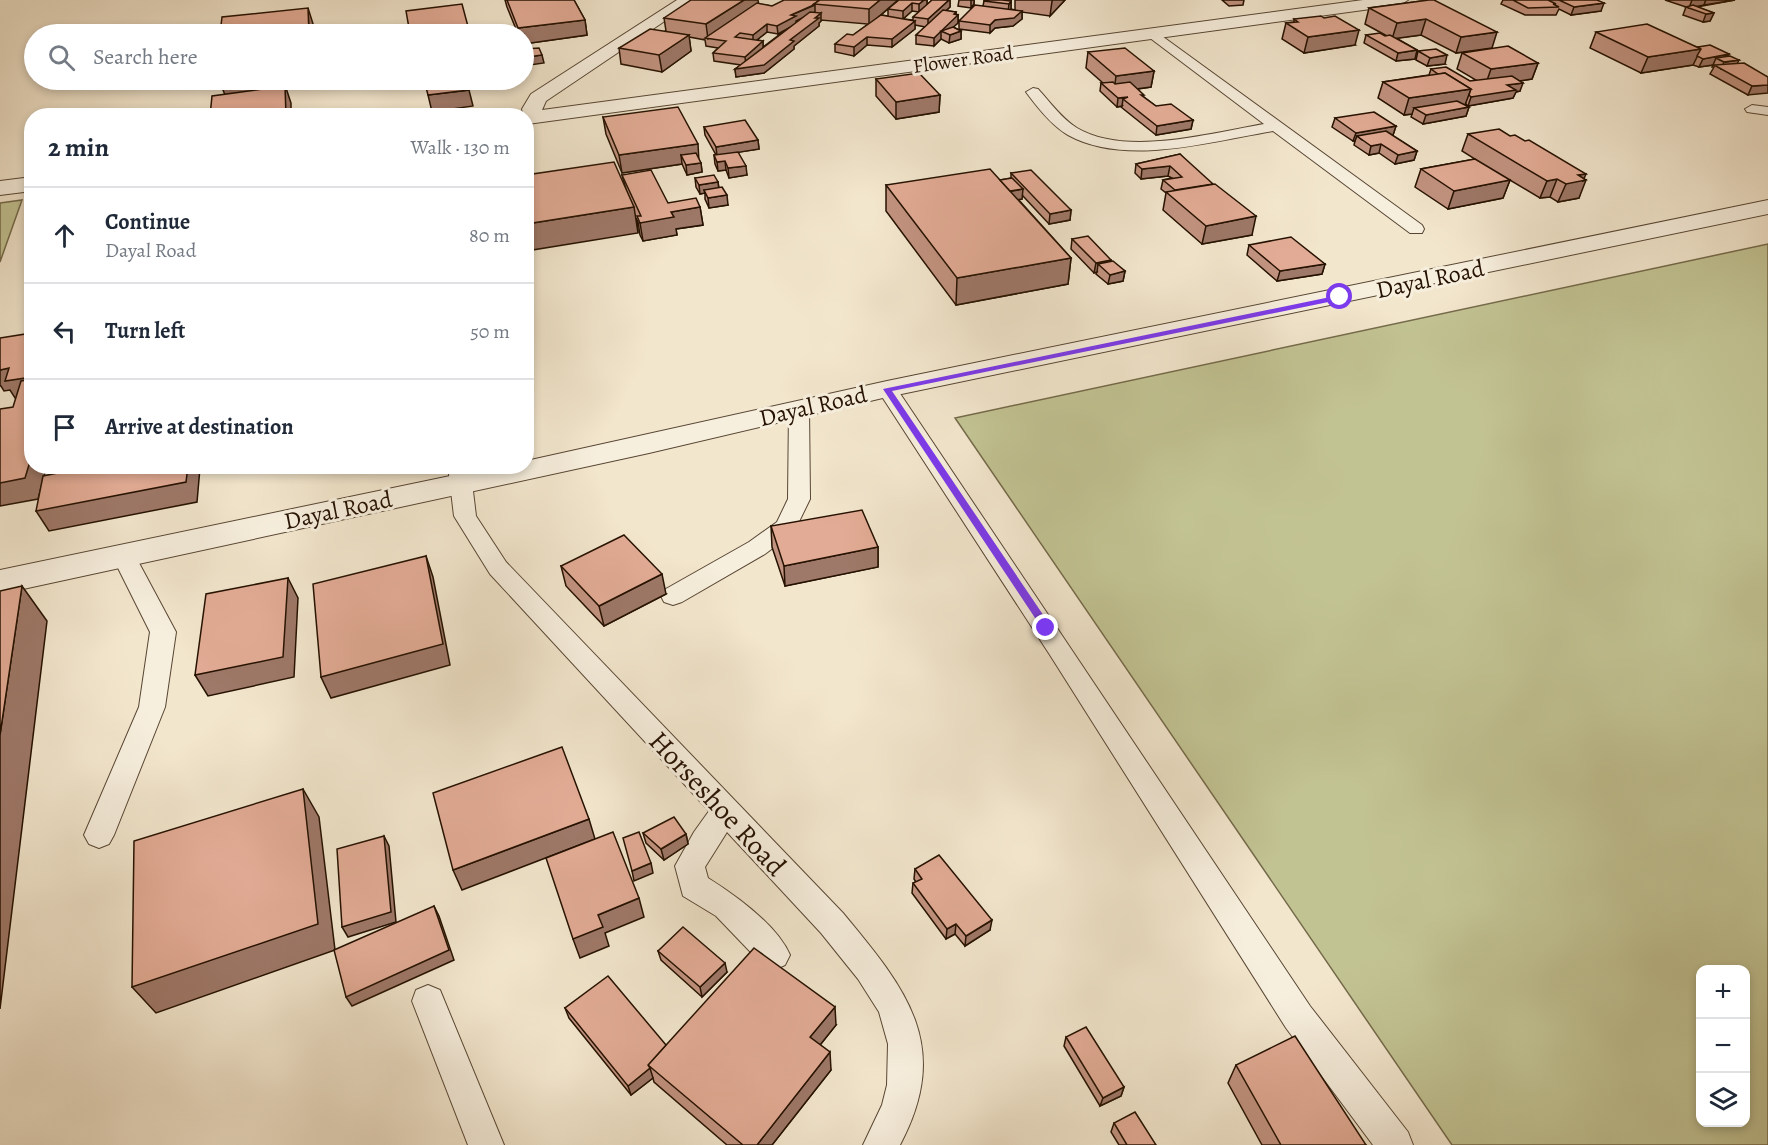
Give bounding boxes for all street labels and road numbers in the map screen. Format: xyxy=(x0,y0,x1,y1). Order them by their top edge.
street label: Flower Road xyxy=(911,39,1015,80)
street label: Dayal Road xyxy=(1373,252,1487,306)
street label: Dayal Road xyxy=(756,378,870,434)
street label: Dayal Road xyxy=(281,483,395,537)
street label: Horseshoe Road xyxy=(640,723,795,885)

